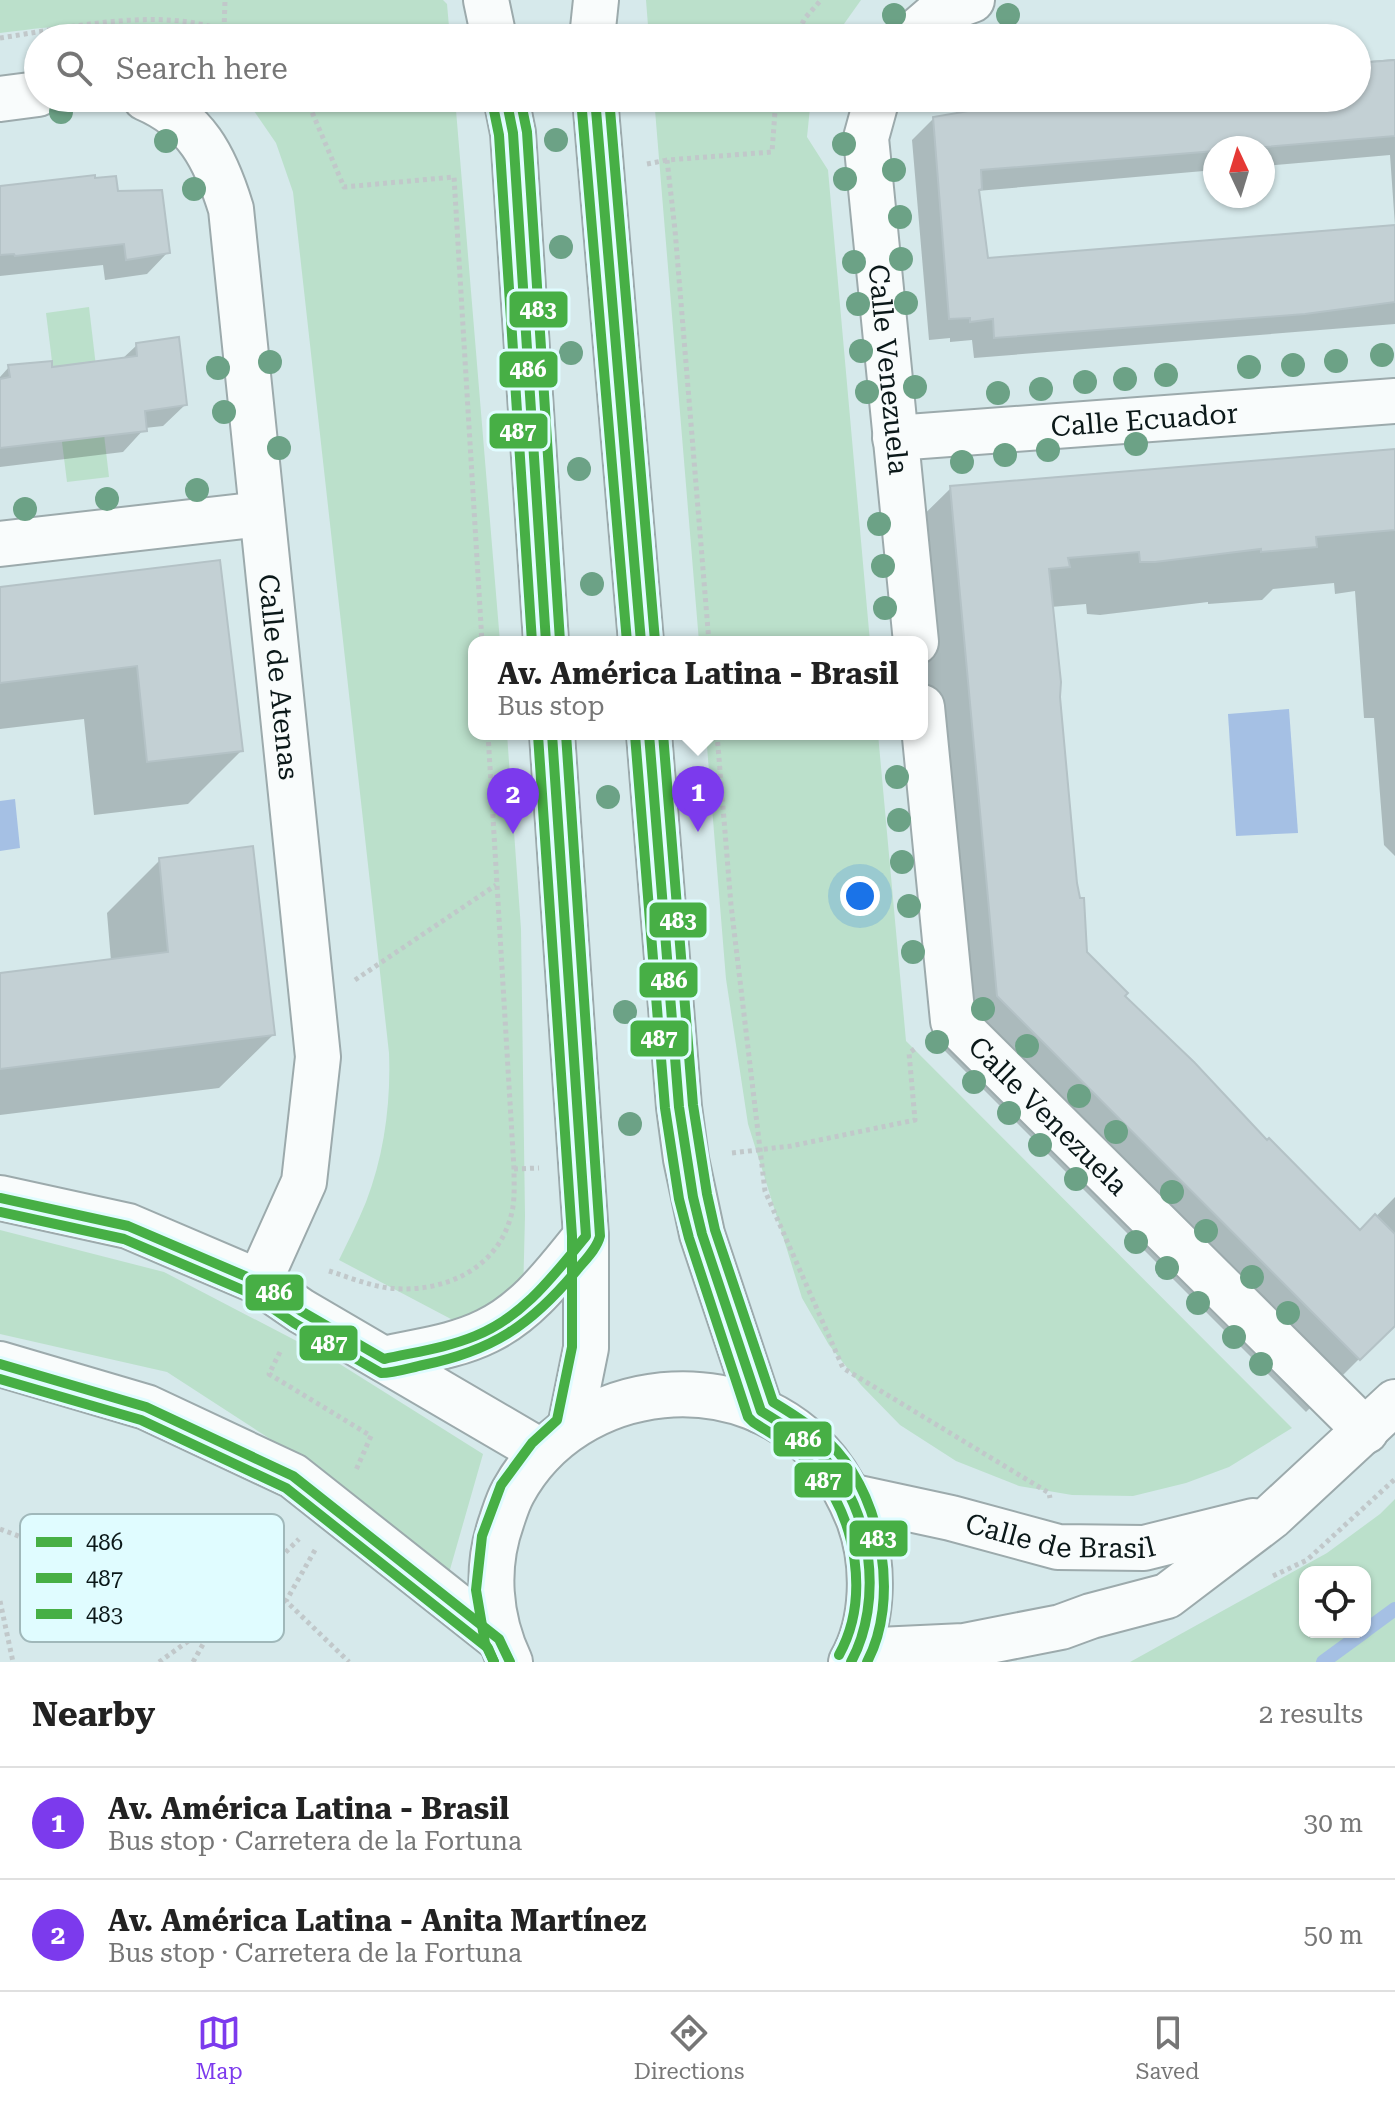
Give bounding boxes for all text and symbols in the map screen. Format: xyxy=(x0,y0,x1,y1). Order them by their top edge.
search box xyxy=(24,24,1371,112)
icon: search xyxy=(52,46,96,90)
text: Search here xyxy=(116,51,288,86)
north arrow xyxy=(1203,136,1275,208)
street label: Calle Venezuela xyxy=(862,263,915,476)
line badge: 483 xyxy=(508,290,569,329)
text: 483 xyxy=(520,297,556,322)
line badge: 486 xyxy=(498,350,559,389)
text: 486 xyxy=(510,357,546,382)
street label: Calle Ecuador xyxy=(1049,397,1239,443)
line badge: 487 xyxy=(488,412,549,450)
text: 487 xyxy=(500,419,536,444)
street label: Calle de Atenas xyxy=(252,572,305,781)
popup xyxy=(468,636,928,740)
text: Av. América Latina - Brasil xyxy=(497,656,899,691)
text: Bus stop xyxy=(497,691,605,721)
pin: 1 xyxy=(672,766,724,832)
pin: 2 xyxy=(487,768,539,834)
your location xyxy=(840,876,880,916)
line badge: 483 xyxy=(648,901,708,939)
text: 483 xyxy=(660,908,696,933)
line badge: 486 xyxy=(638,961,699,999)
text: 486 xyxy=(651,968,687,993)
line badge: 487 xyxy=(629,1019,690,1058)
text: 487 xyxy=(641,1026,677,1051)
street label: Calle Venezuela xyxy=(961,1030,1135,1202)
line badge: 486 xyxy=(244,1273,305,1312)
text: 486 xyxy=(256,1280,292,1305)
line badge: 487 xyxy=(298,1324,359,1362)
text: 487 xyxy=(311,1331,347,1356)
line badge: 486 xyxy=(772,1420,833,1458)
text: 486 xyxy=(785,1427,821,1452)
line badge: 487 xyxy=(793,1461,854,1499)
text: 487 xyxy=(805,1468,841,1493)
street label: Calle de Brasil xyxy=(962,1507,1159,1565)
legend xyxy=(20,1514,284,1642)
line badge: 483 xyxy=(848,1519,909,1558)
text: 483 xyxy=(860,1526,896,1551)
text: 486 xyxy=(86,1530,123,1555)
text: 487 xyxy=(86,1566,123,1591)
map controls xyxy=(1299,1566,1371,1638)
button: locate xyxy=(1299,1566,1371,1638)
text: 483 xyxy=(86,1602,123,1627)
text: Nearby xyxy=(32,1694,155,1734)
text: 2 results xyxy=(1259,1699,1363,1729)
text: Av. América Latina - Brasil xyxy=(108,1791,509,1826)
text: 1 xyxy=(51,1808,65,1838)
text: 30 m xyxy=(1304,1808,1363,1838)
text: Bus stop · Carretera de la Fortuna xyxy=(108,1826,522,1856)
text: Av. América Latina - Anita Martínez xyxy=(108,1903,646,1938)
text: 2 xyxy=(51,1920,65,1950)
text: 50 m xyxy=(1304,1920,1363,1950)
text: Bus stop · Carretera de la Fortuna xyxy=(108,1938,522,1968)
tab: Map xyxy=(196,2011,243,2084)
tab: Directions xyxy=(634,2011,744,2084)
tab: Saved xyxy=(1136,2011,1199,2084)

